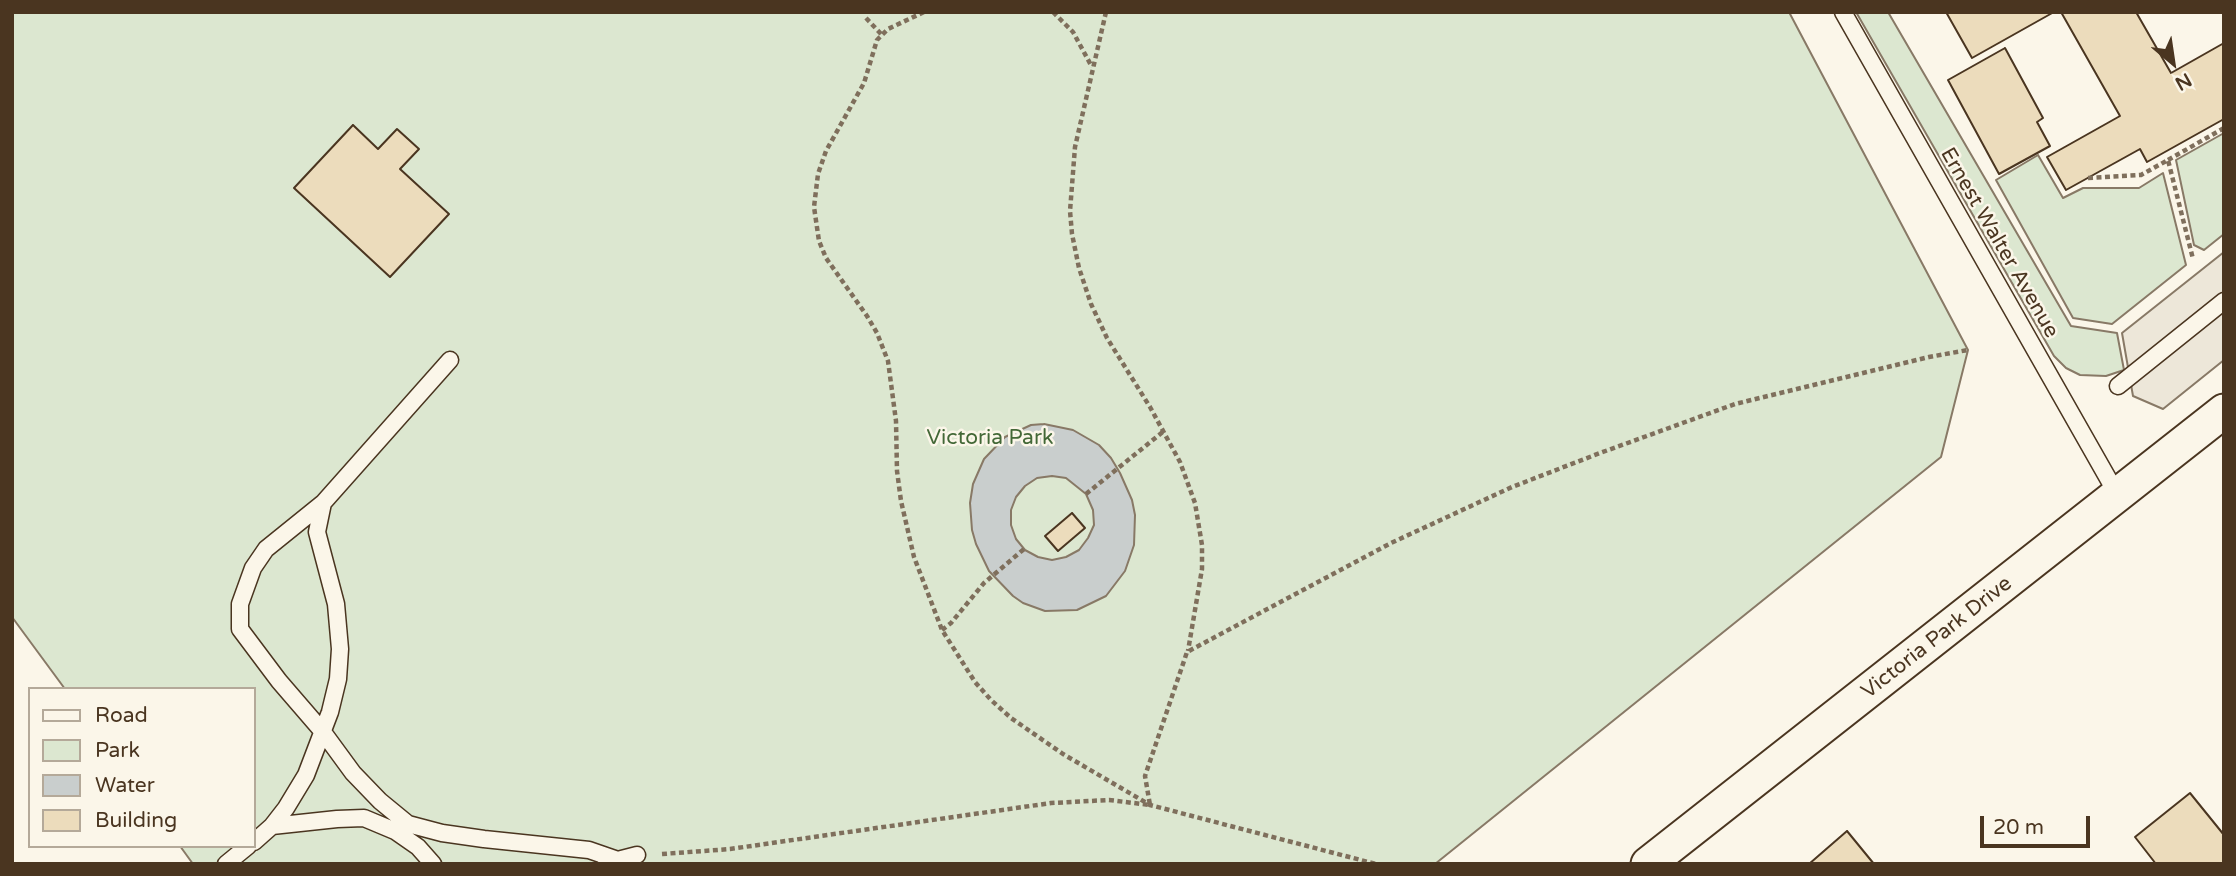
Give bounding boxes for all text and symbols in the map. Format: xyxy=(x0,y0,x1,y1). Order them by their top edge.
north arrow xyxy=(2138,28,2208,98)
text: N xyxy=(2171,68,2195,95)
street label: Ernest Walter Avenue xyxy=(1934,143,2064,343)
park label: Victoria Park xyxy=(927,425,1053,451)
street label: Victoria Park Drive xyxy=(1857,571,2017,705)
legend xyxy=(28,687,256,848)
text: Road xyxy=(95,703,148,728)
text: Park xyxy=(95,738,140,763)
text: Water xyxy=(95,773,155,798)
scale bar xyxy=(1984,802,2094,846)
text: Building xyxy=(95,808,177,833)
text: 20 m xyxy=(1993,815,2044,840)

